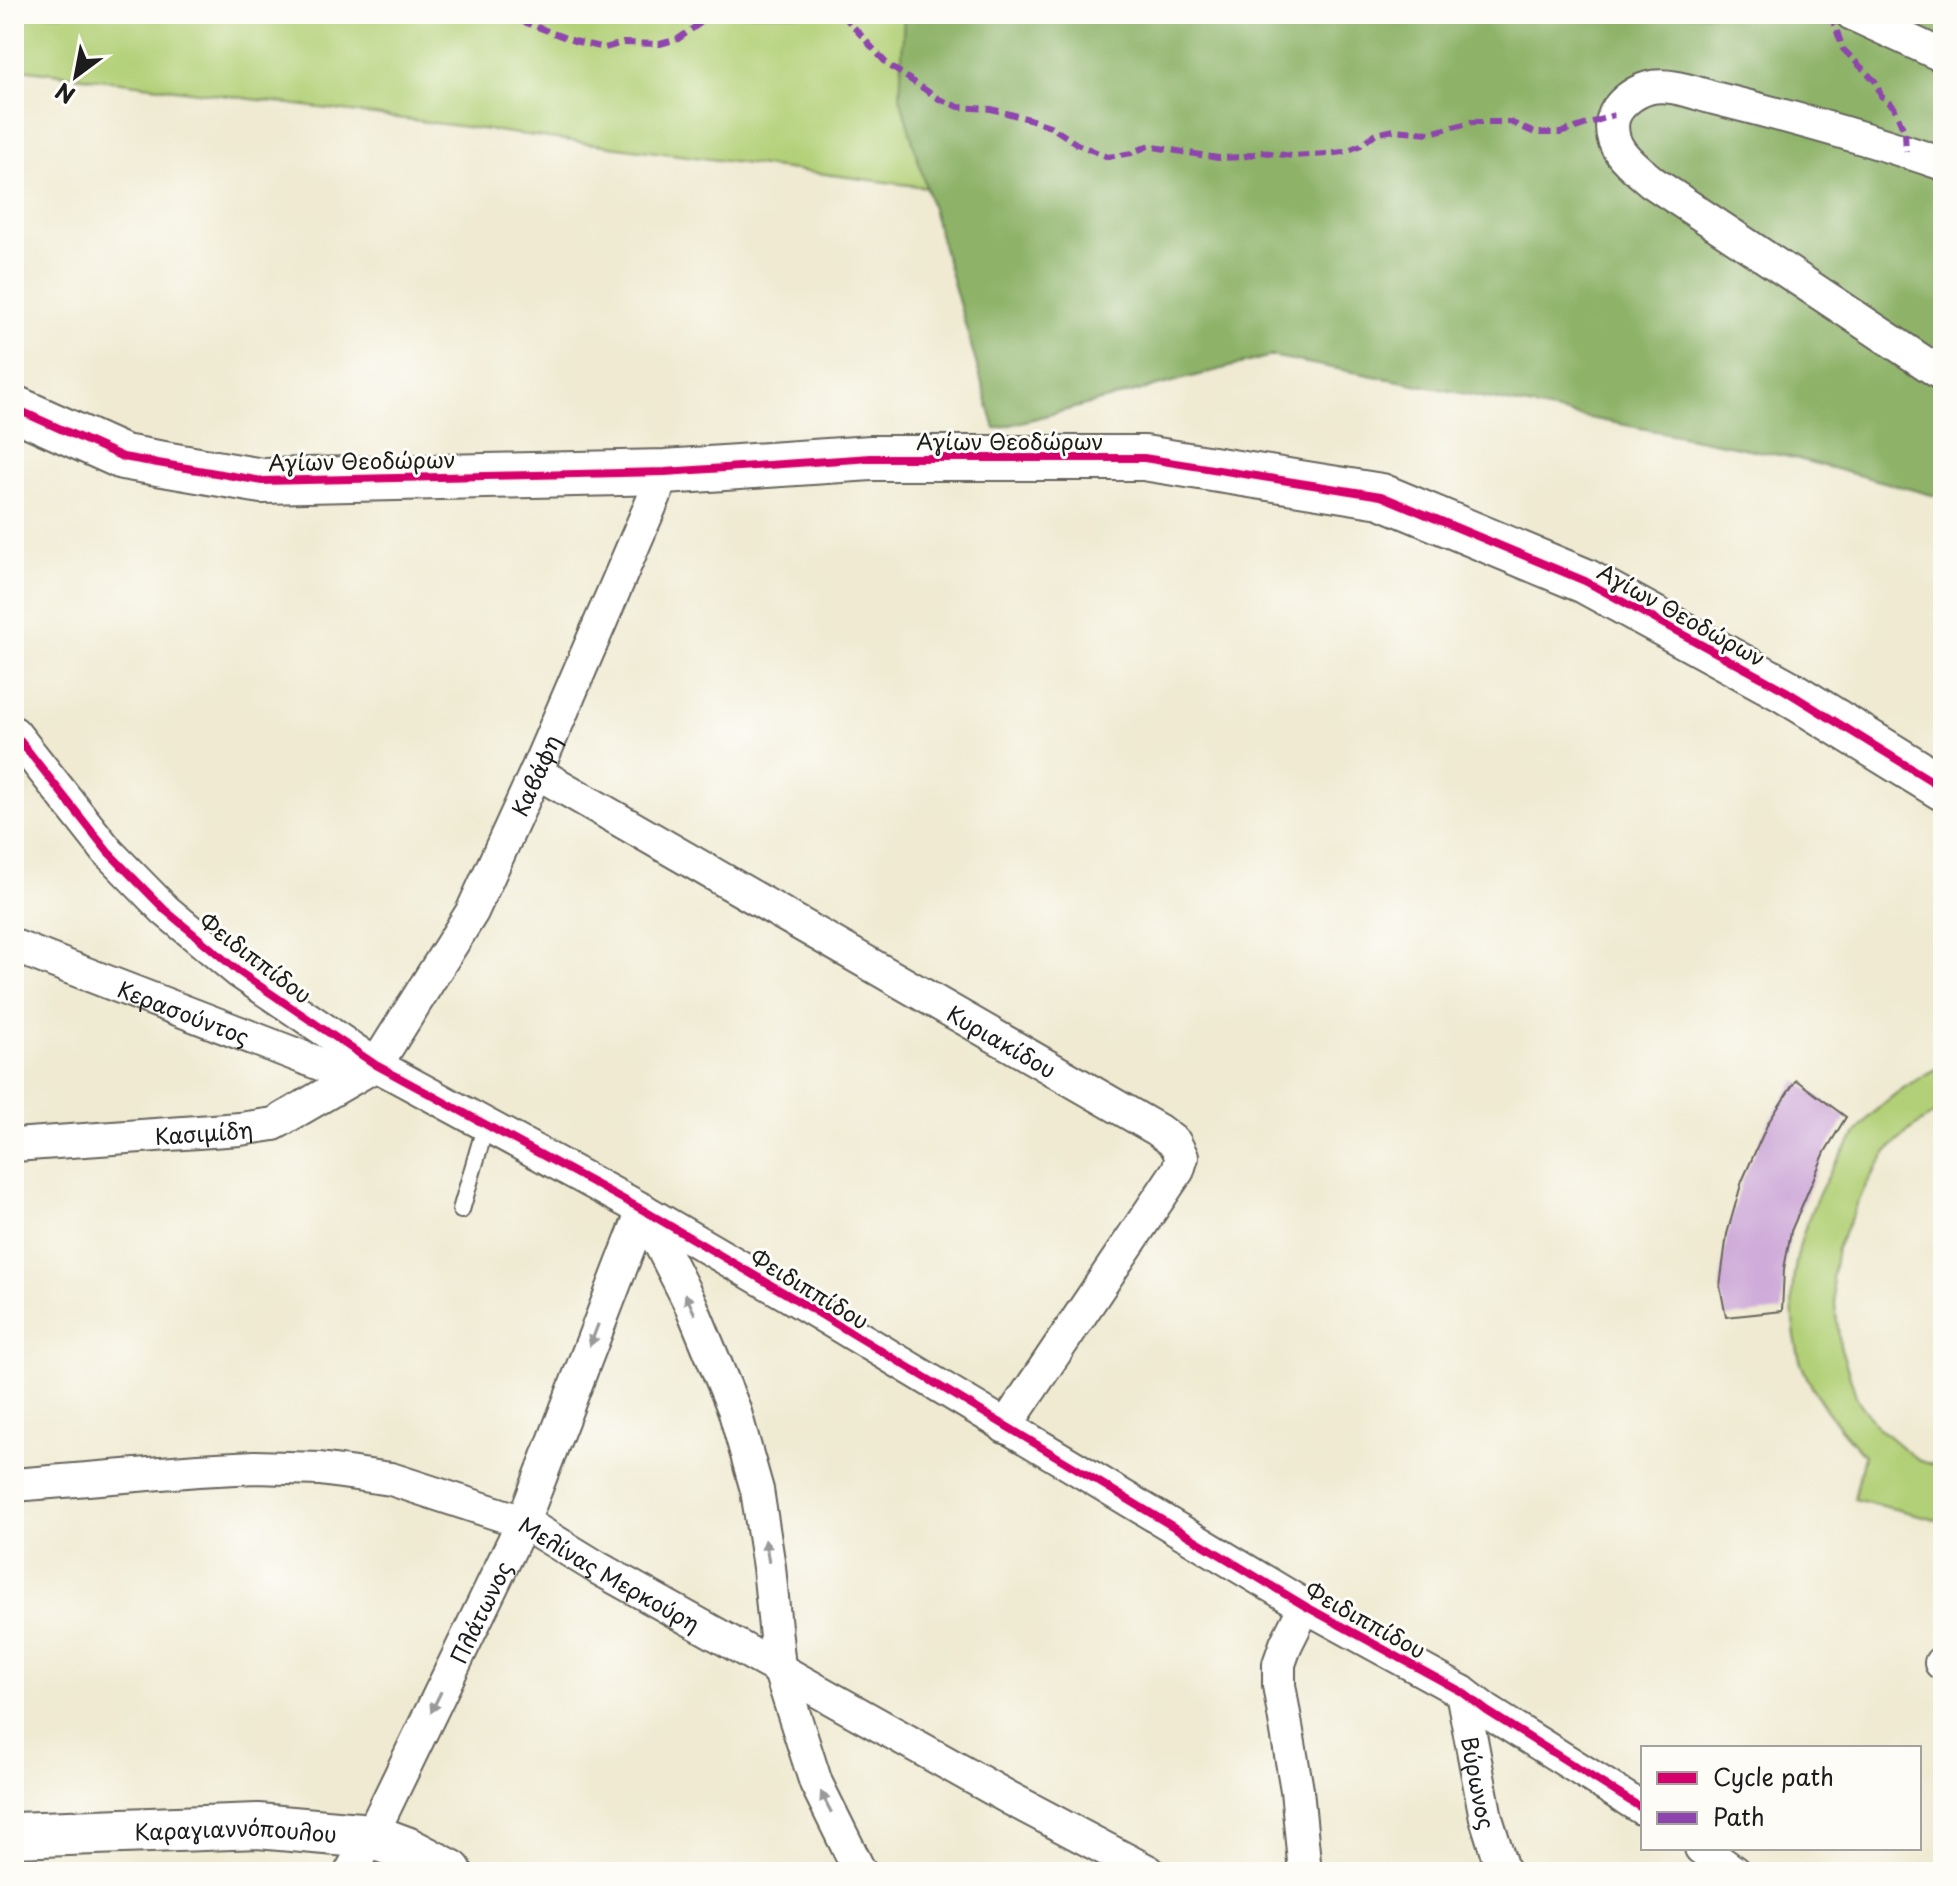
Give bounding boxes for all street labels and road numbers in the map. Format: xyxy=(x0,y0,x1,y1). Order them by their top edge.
street label: Αγίων Θεοδώρων xyxy=(916,424,1104,457)
street label: Αγίων Θεοδώρων xyxy=(268,442,456,478)
street label: Αγίων Θεοδώρων xyxy=(1592,554,1772,674)
street label: Καβάφη xyxy=(502,729,567,821)
street label: Φειδιππίδου xyxy=(193,904,319,1010)
street label: Κερασούντος xyxy=(113,971,255,1052)
street label: Κυριακίδου xyxy=(942,996,1063,1085)
street label: Κασιμίδη xyxy=(154,1111,255,1151)
street label: Φειδιππίδου xyxy=(744,1239,876,1337)
street label: Μελίνας Μερκούρη xyxy=(513,1507,706,1639)
street label: Πλάτωνος xyxy=(440,1555,518,1669)
street label: Φειδιππίδου xyxy=(1300,1572,1432,1666)
street label: Βύρωνος xyxy=(1454,1733,1505,1833)
street label: Καραγιαννόπουλου xyxy=(134,1809,338,1849)

